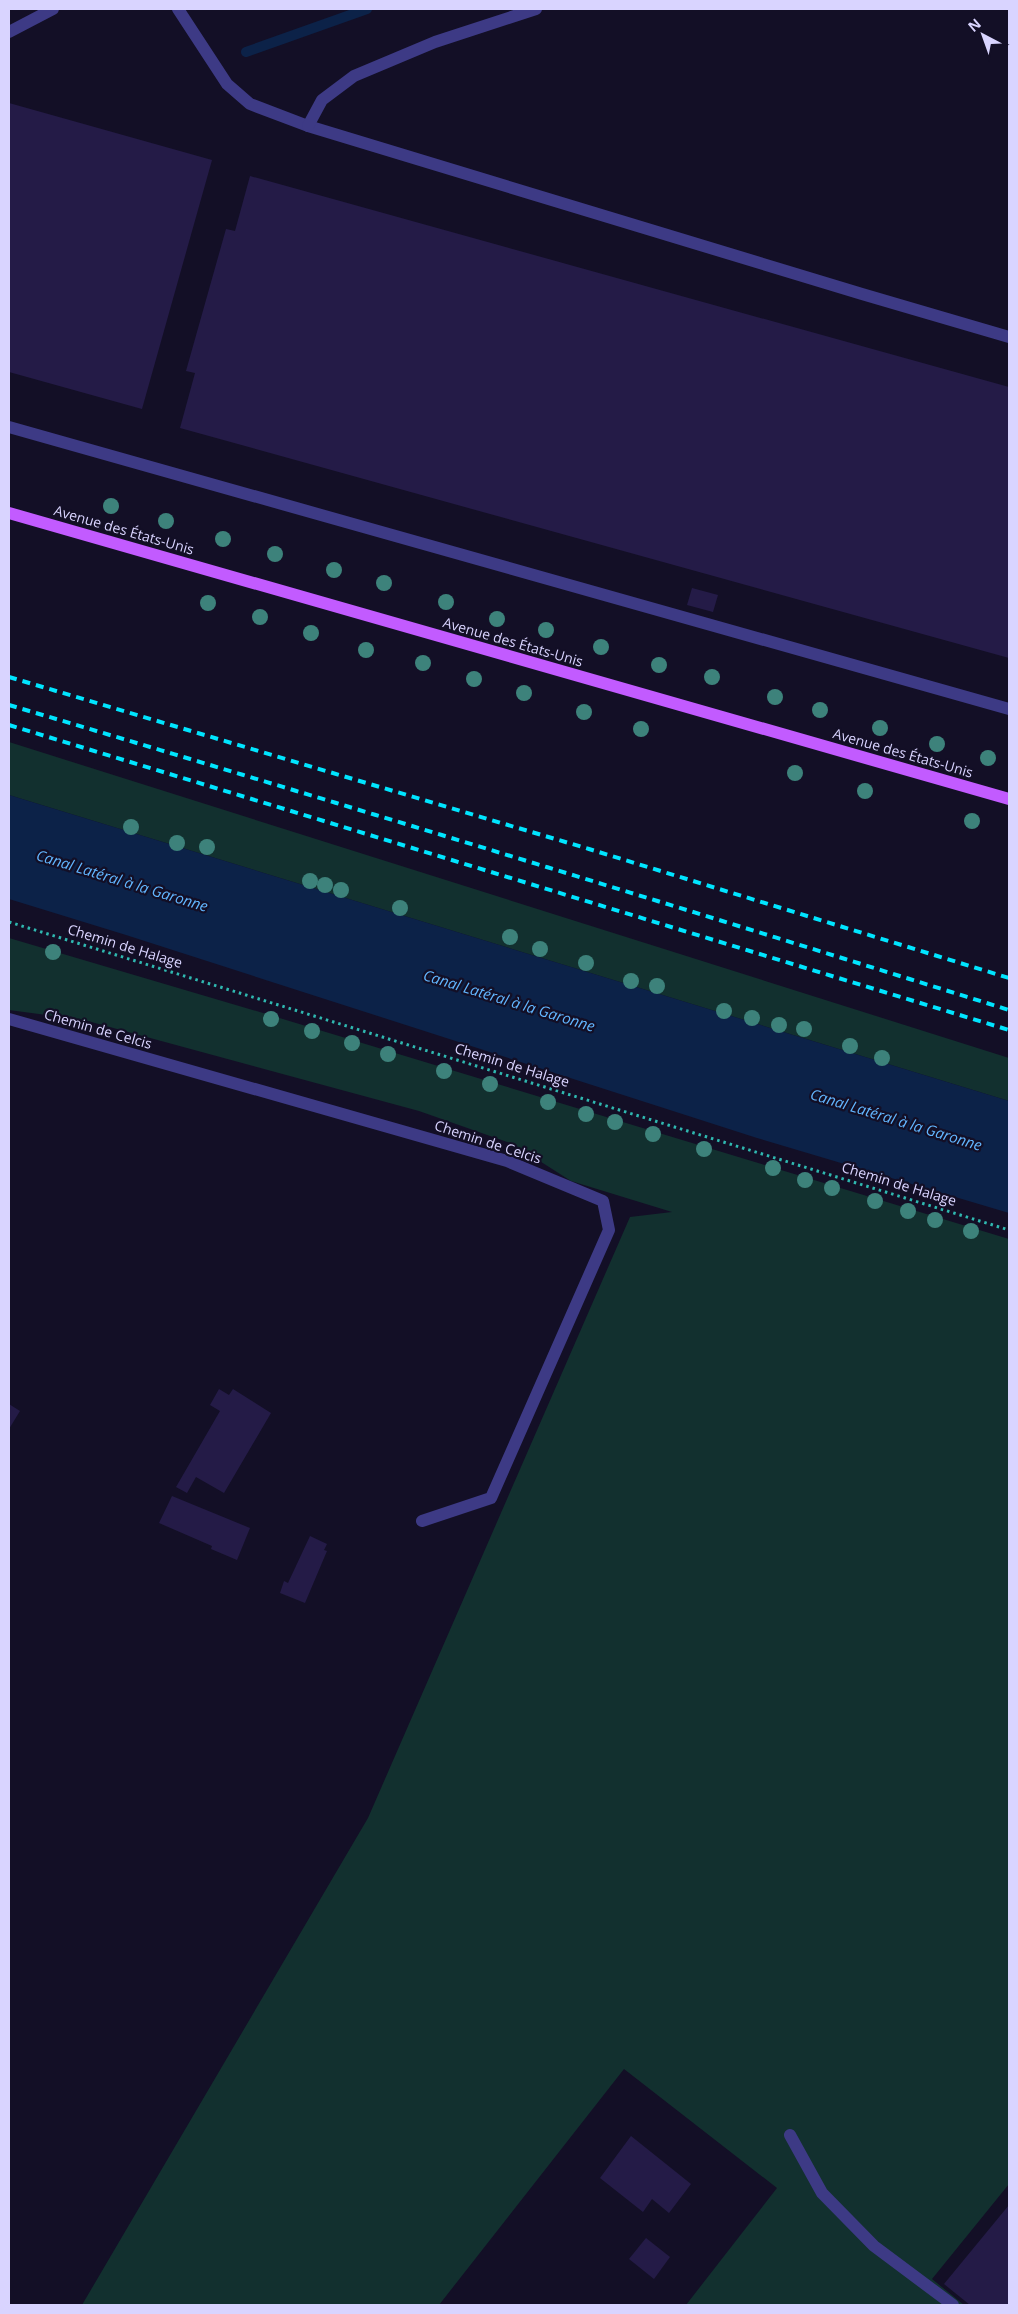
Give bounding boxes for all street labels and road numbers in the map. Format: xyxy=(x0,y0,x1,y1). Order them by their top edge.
street label: Avenue des États-Unis xyxy=(52,500,197,559)
street label: Avenue des États-Unis xyxy=(441,612,586,671)
street label: Avenue des États-Unis xyxy=(831,723,976,782)
street label: Chemin de Halage xyxy=(65,919,185,972)
street label: Chemin de Celcis xyxy=(42,1004,154,1053)
street label: Chemin de Halage xyxy=(452,1038,572,1091)
street label: Chemin de Celcis xyxy=(432,1115,544,1168)
street label: Chemin de Halage xyxy=(839,1157,959,1210)

